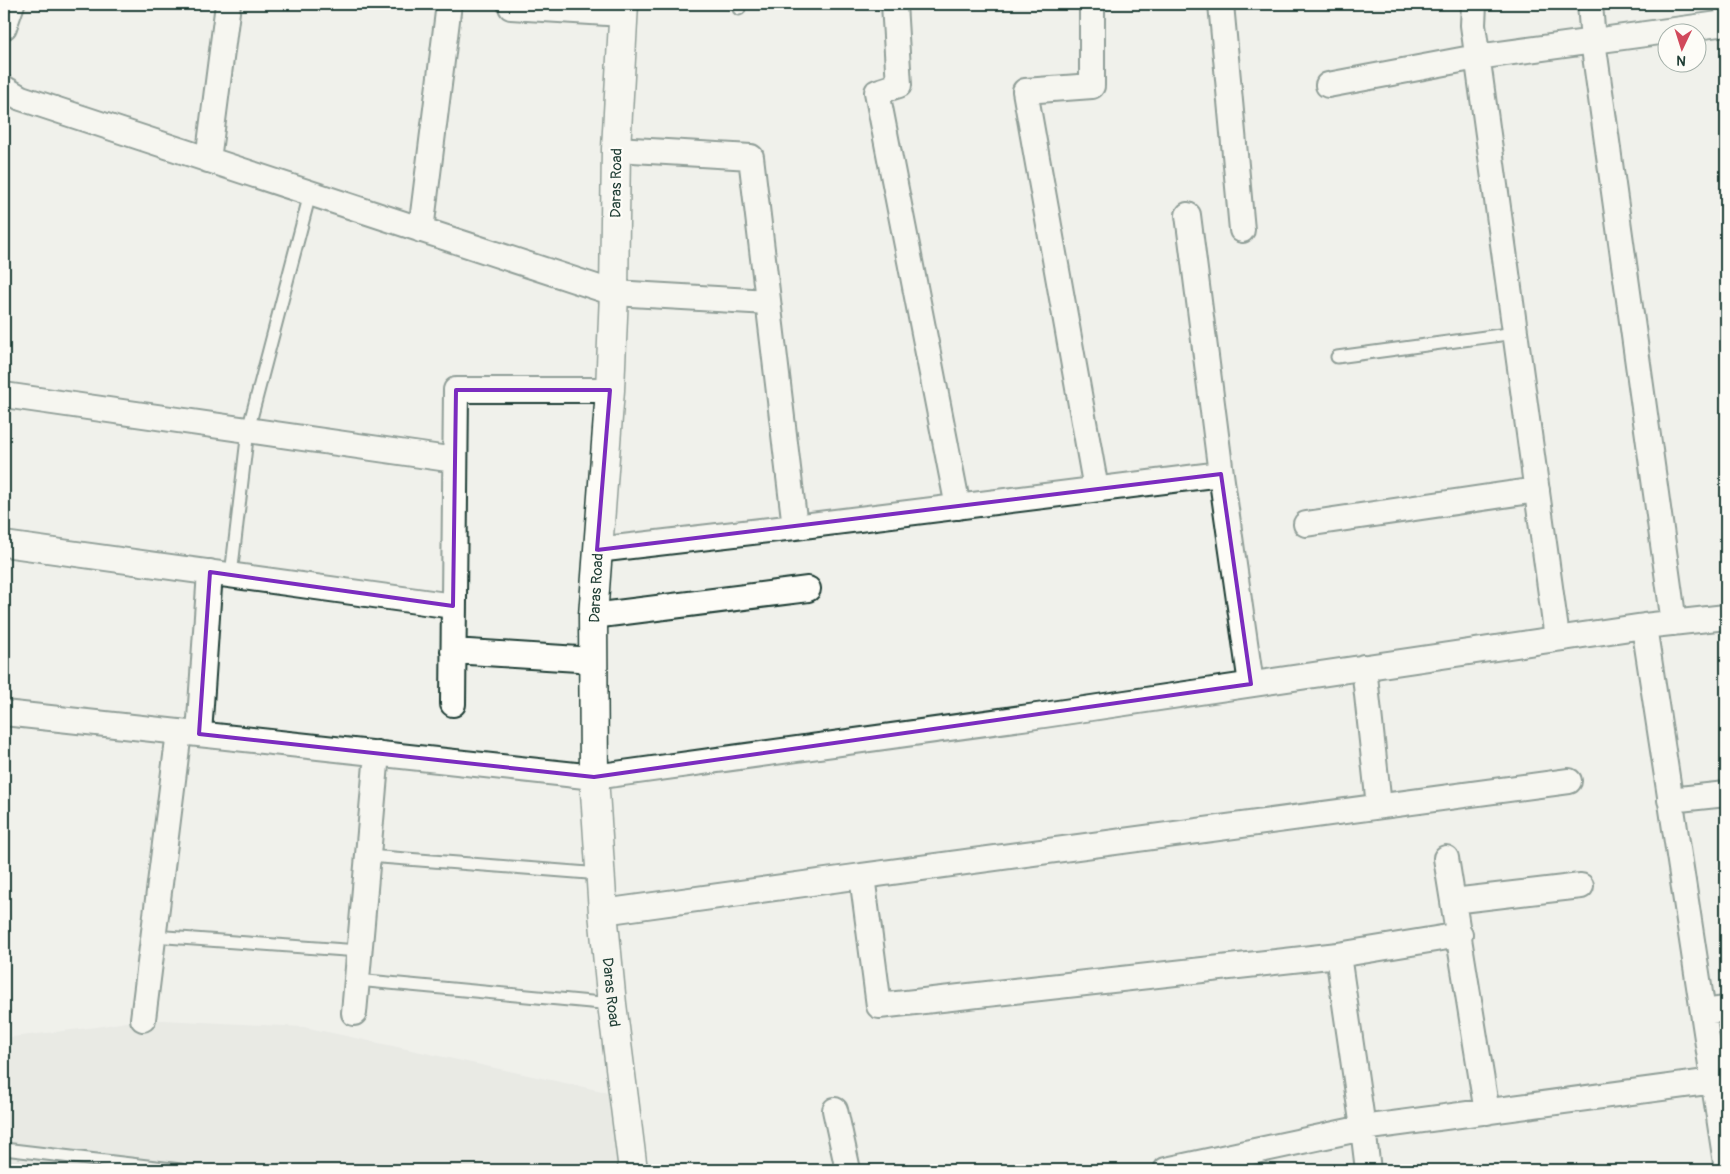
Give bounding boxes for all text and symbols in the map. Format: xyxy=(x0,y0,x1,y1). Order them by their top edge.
north arrow xyxy=(1658,22,1708,72)
text: N xyxy=(1676,52,1686,69)
street label: Daras Road xyxy=(606,148,627,218)
street label: Daras Road xyxy=(585,553,608,623)
street label: Daras Road xyxy=(598,957,624,1028)

